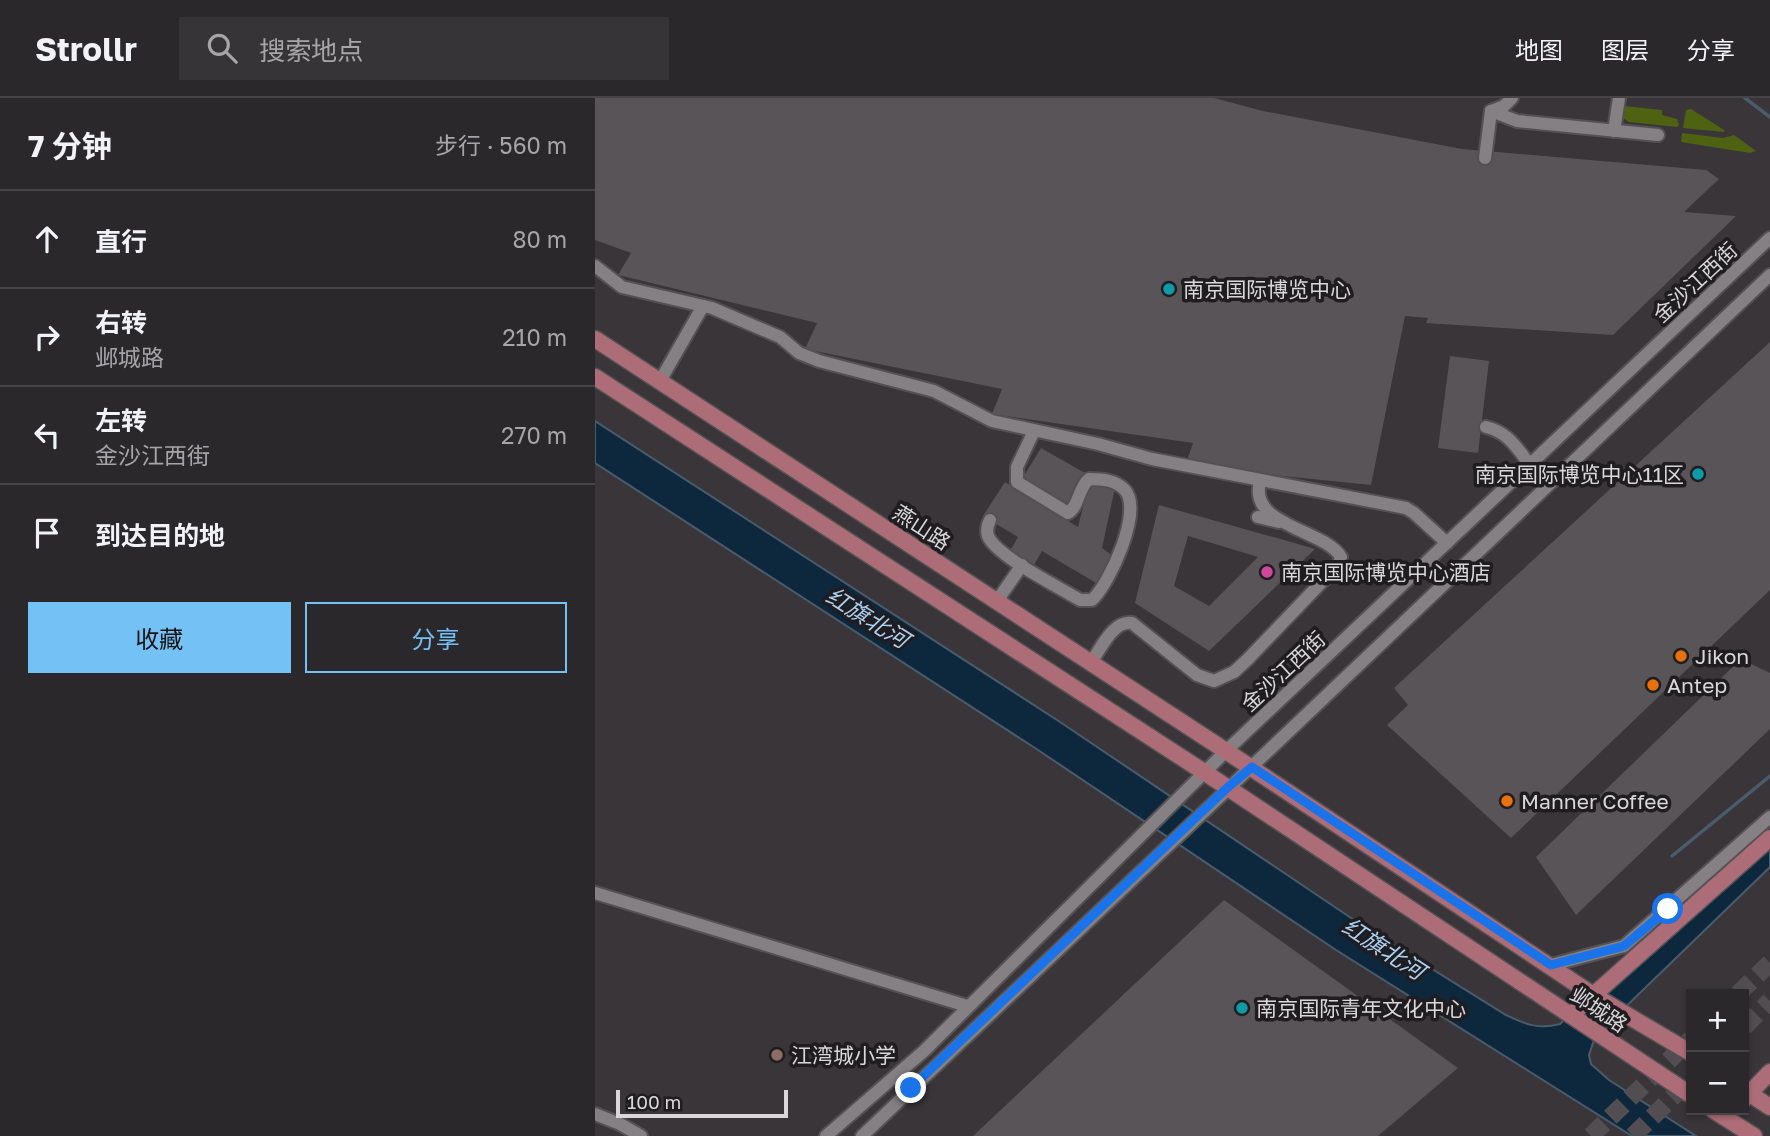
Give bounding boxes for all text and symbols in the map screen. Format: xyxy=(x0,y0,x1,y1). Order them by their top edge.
search box xyxy=(179,17,669,80)
text: Strollr xyxy=(35,29,137,68)
icon: search xyxy=(203,29,241,67)
text: 搜索地点 xyxy=(259,35,363,66)
text: 地图 xyxy=(1515,35,1563,64)
text: 图层 xyxy=(1601,35,1649,64)
text: 分享 xyxy=(1687,35,1735,64)
text: 7 分钟 xyxy=(28,128,112,164)
text: 步行 · 560 m xyxy=(435,131,567,159)
icon: ahead xyxy=(28,220,66,258)
text: 80 m xyxy=(513,225,567,253)
text: 直行 xyxy=(95,226,147,257)
street label: 金沙江西街 xyxy=(1648,237,1742,327)
place label: 南京国际博览中心 xyxy=(1183,276,1351,302)
marker: 南京国际博览中心 xyxy=(1161,281,1177,297)
text: 右转 xyxy=(95,307,147,338)
icon: right xyxy=(28,318,66,356)
text: 210 m xyxy=(502,323,567,351)
text: 邺城路 xyxy=(95,343,164,371)
text: 左转 xyxy=(95,405,147,436)
icon: left xyxy=(28,416,66,454)
text: 270 m xyxy=(501,421,567,449)
text: 金沙江西街 xyxy=(95,441,210,469)
place label: 南京国际博览中心11区 xyxy=(1475,461,1684,487)
marker: 南京国际博览中心11区 xyxy=(1690,466,1706,482)
street label: 燕山路 xyxy=(889,499,955,555)
icon: arrive xyxy=(28,514,66,552)
text: 到达目的地 xyxy=(95,520,225,551)
place label: 南京国际博览中心酒店 xyxy=(1281,559,1491,585)
marker: 南京国际博览中心酒店 xyxy=(1259,564,1275,580)
water label: 红旗北河 xyxy=(822,581,918,655)
button: 收藏 xyxy=(28,602,291,673)
button: 分享 xyxy=(305,602,567,673)
street label: 金沙江西街 xyxy=(1236,626,1330,716)
place label: Jikon xyxy=(1695,643,1749,669)
marker: Jikon xyxy=(1673,648,1689,664)
place label: Antep xyxy=(1667,672,1727,698)
marker: Antep xyxy=(1645,677,1661,693)
place label: Manner Coffee xyxy=(1521,788,1669,814)
marker: Manner Coffee xyxy=(1499,793,1515,809)
route start xyxy=(1652,893,1683,924)
water label: 红旗北河 xyxy=(1338,911,1434,987)
street label: 邺城路 xyxy=(1566,981,1632,1037)
map controls xyxy=(1686,989,1749,1115)
button: + xyxy=(1686,989,1749,1052)
place label: 南京国际青年文化中心 xyxy=(1256,995,1466,1021)
marker: 南京国际青年文化中心 xyxy=(1234,1000,1250,1016)
place label: 江湾城小学 xyxy=(791,1042,896,1068)
marker: 江湾城小学 xyxy=(769,1047,785,1063)
button: − xyxy=(1686,1052,1749,1115)
route end xyxy=(895,1072,926,1103)
scale bar xyxy=(616,1087,787,1119)
text: 100 m xyxy=(627,1090,681,1113)

